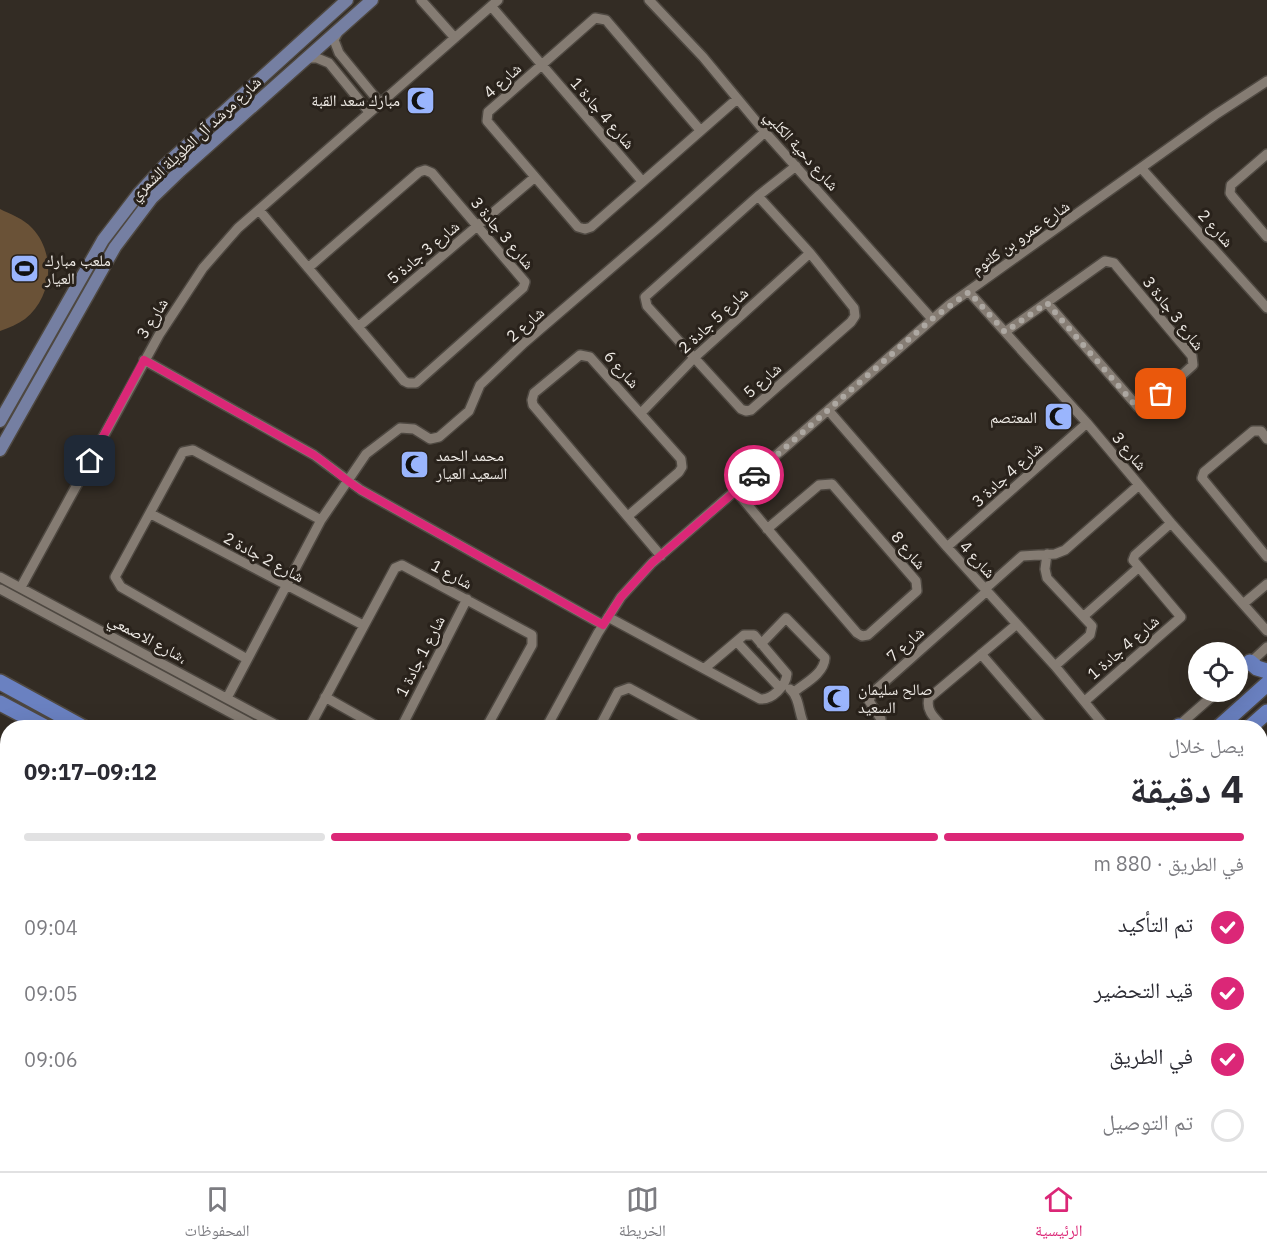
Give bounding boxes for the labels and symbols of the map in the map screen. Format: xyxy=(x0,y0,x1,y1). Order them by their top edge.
street label: شارع 4 xyxy=(479,58,526,103)
street label: شارع مرشد آل الطويلة الشمري xyxy=(125,72,267,207)
street label: شارع 4 جادة 1 xyxy=(566,73,640,154)
mosque icon: مبارك سعد القبة xyxy=(405,84,437,116)
place label: مبارك سعد القبة xyxy=(311,90,400,110)
street label: شارع دحية الكلبي xyxy=(758,105,844,197)
street label: شارع 3 جادة 3 xyxy=(466,193,539,274)
street label: شارع عمرو بن كلثوم xyxy=(967,196,1074,279)
street label: شارع 2 xyxy=(1193,205,1238,252)
street label: شارع 3 جادة 5 xyxy=(383,216,464,289)
place label: ملعب مبارك العيار xyxy=(44,250,111,288)
sports icon: ملعب مبارك العيار xyxy=(8,253,40,285)
street label: شارع 3 جادة 3 xyxy=(1138,272,1209,355)
street label: شارع 5 جادة 2 xyxy=(674,283,753,358)
street label: شارع 3 xyxy=(132,294,173,342)
street label: شارع 2 xyxy=(502,302,549,347)
street label: شارع 6 xyxy=(599,346,644,393)
street label: شارع 5 xyxy=(739,358,786,403)
pin xyxy=(1135,368,1186,419)
mosque icon: المعتصم xyxy=(1042,401,1074,433)
place label: المعتصم xyxy=(990,407,1037,428)
street label: شارع 3 xyxy=(1107,428,1152,475)
pin xyxy=(64,435,115,486)
street label: شارع 4 جادة 3 xyxy=(967,437,1047,512)
place label: محمد الحمد السعيد العيار xyxy=(435,445,507,483)
courier xyxy=(724,445,784,505)
mosque icon: محمد الحمد السعيد العيار xyxy=(399,448,431,480)
street label: شارع 2 جادة 2 xyxy=(220,527,308,587)
street label: شارع 8 xyxy=(886,527,931,574)
street label: شارع 4 xyxy=(955,536,1000,583)
street label: شارع 1 xyxy=(427,555,476,594)
street label: شارع الاصمعي، xyxy=(104,609,191,670)
street label: شارع 4 جادة 1 xyxy=(1083,610,1164,684)
street label: شارع 1 جادة 1 xyxy=(391,612,450,700)
street label: شارع 7 xyxy=(882,622,929,667)
place label: صالح سليمان السعيد xyxy=(858,679,933,717)
mosque icon: صالح سليمان السعيد xyxy=(821,682,853,714)

